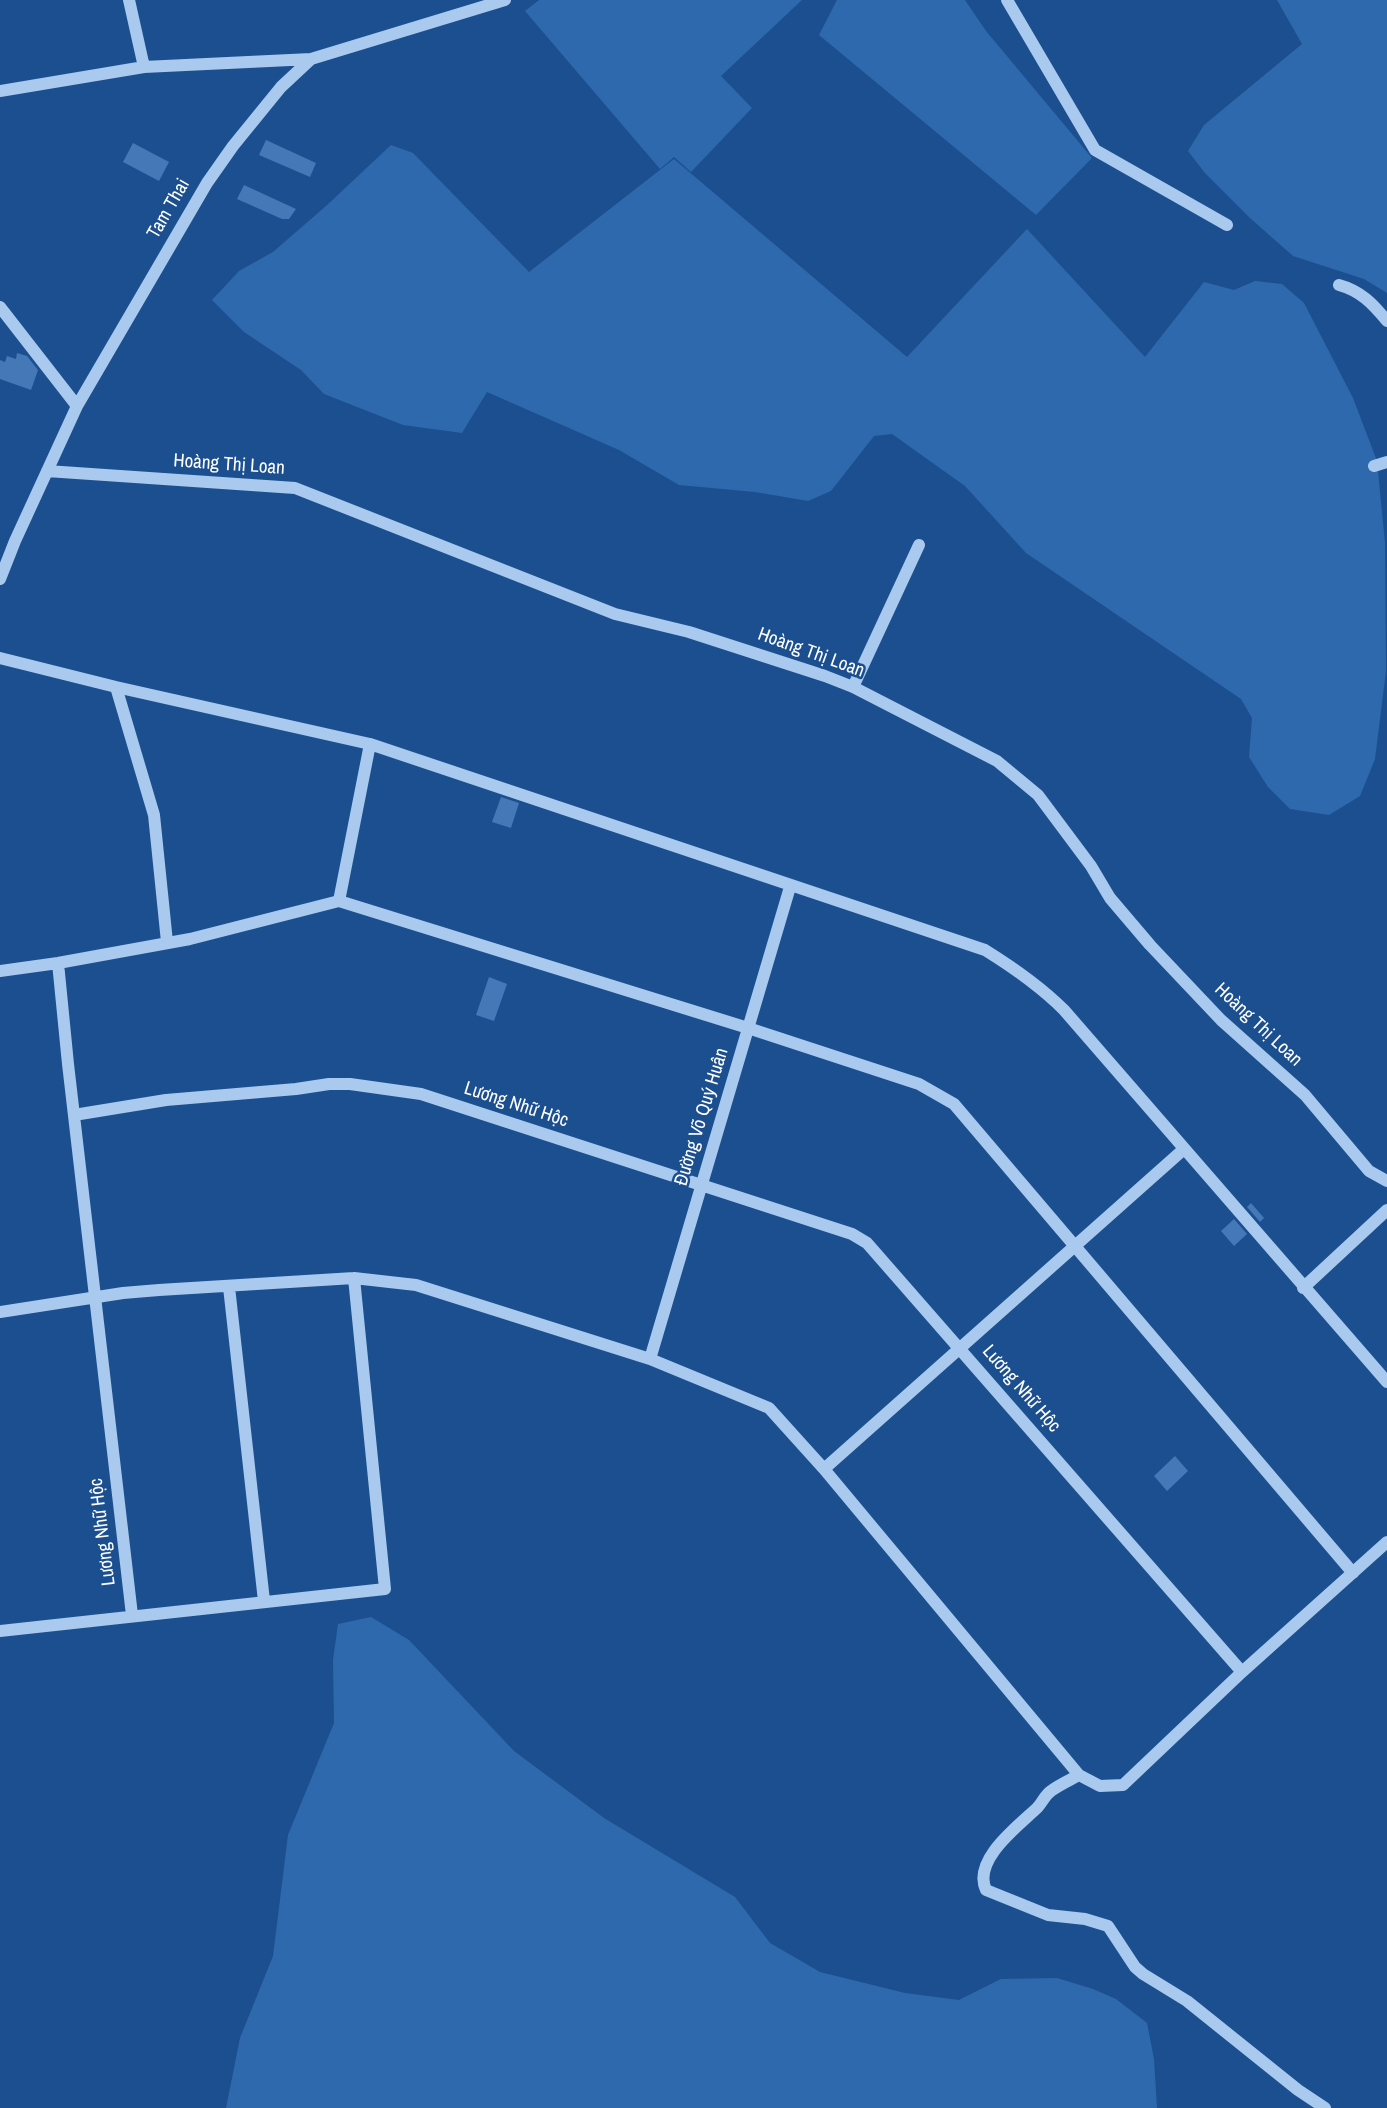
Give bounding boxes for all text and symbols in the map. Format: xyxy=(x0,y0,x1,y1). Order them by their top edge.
street label: Tam Thai xyxy=(143,175,195,243)
street label: Hoàng Thị Loan xyxy=(172,450,286,480)
street label: Hoàng Thị Loan xyxy=(755,623,867,683)
street label: Hoàng Thị Loan xyxy=(1209,979,1307,1071)
street label: Đường Võ Quý Huân xyxy=(670,1045,734,1189)
street label: Lương Nhữ Hộc xyxy=(461,1077,571,1133)
street label: Lương Nhữ Hộc xyxy=(977,1341,1065,1437)
street label: Lương Nhữ Hộc xyxy=(85,1477,121,1587)

